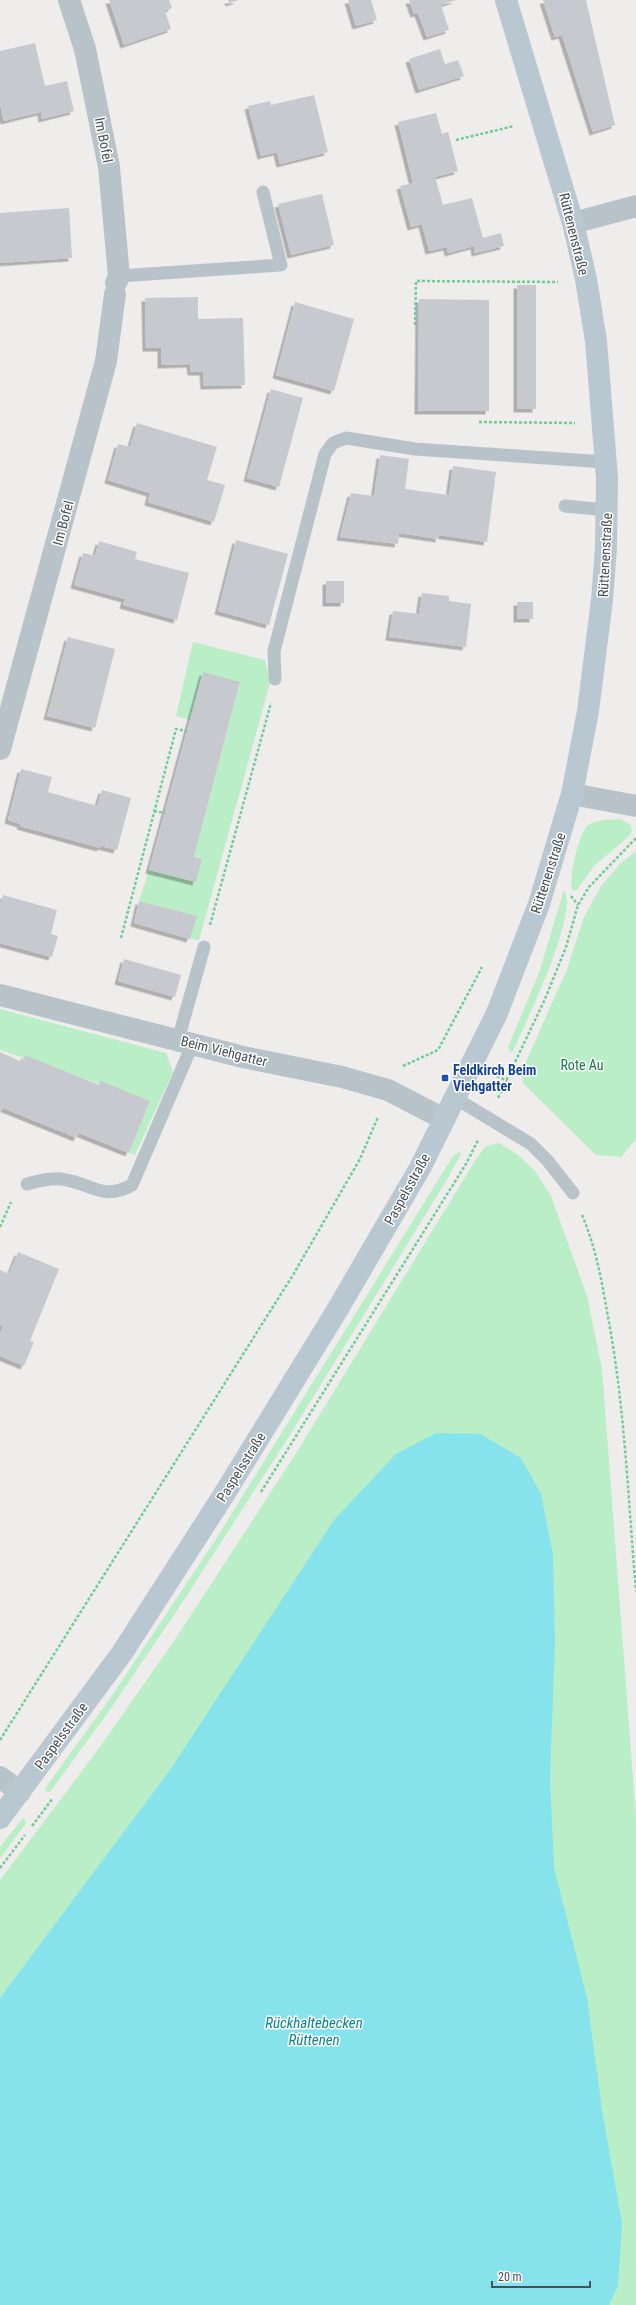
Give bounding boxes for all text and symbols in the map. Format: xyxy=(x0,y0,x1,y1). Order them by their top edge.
street label: Im Bofel xyxy=(92,116,116,164)
street label: Rüttenenstraße xyxy=(556,191,592,277)
street label: Im Bofel xyxy=(49,499,77,547)
street label: Rüttenenstraße xyxy=(595,512,615,598)
street label: Rüttenenstraße xyxy=(527,830,569,916)
street label: Beim Viehgatter xyxy=(179,1033,269,1069)
park label: Rote Au xyxy=(560,1057,604,1073)
place label: Feldkirch Beim Viehgatter xyxy=(453,1062,536,1094)
marker: Feldkirch Beim Viehgatter xyxy=(440,1073,450,1083)
street label: Paspelsstraße xyxy=(381,1150,433,1227)
street label: Paspelsstraße xyxy=(213,1429,269,1505)
street label: Paspelsstraße xyxy=(31,1699,91,1773)
water label: Rückhaltebecken Rüttenen xyxy=(265,2014,363,2049)
scale bar xyxy=(492,2263,590,2289)
text: 20 m xyxy=(498,2270,522,2284)

